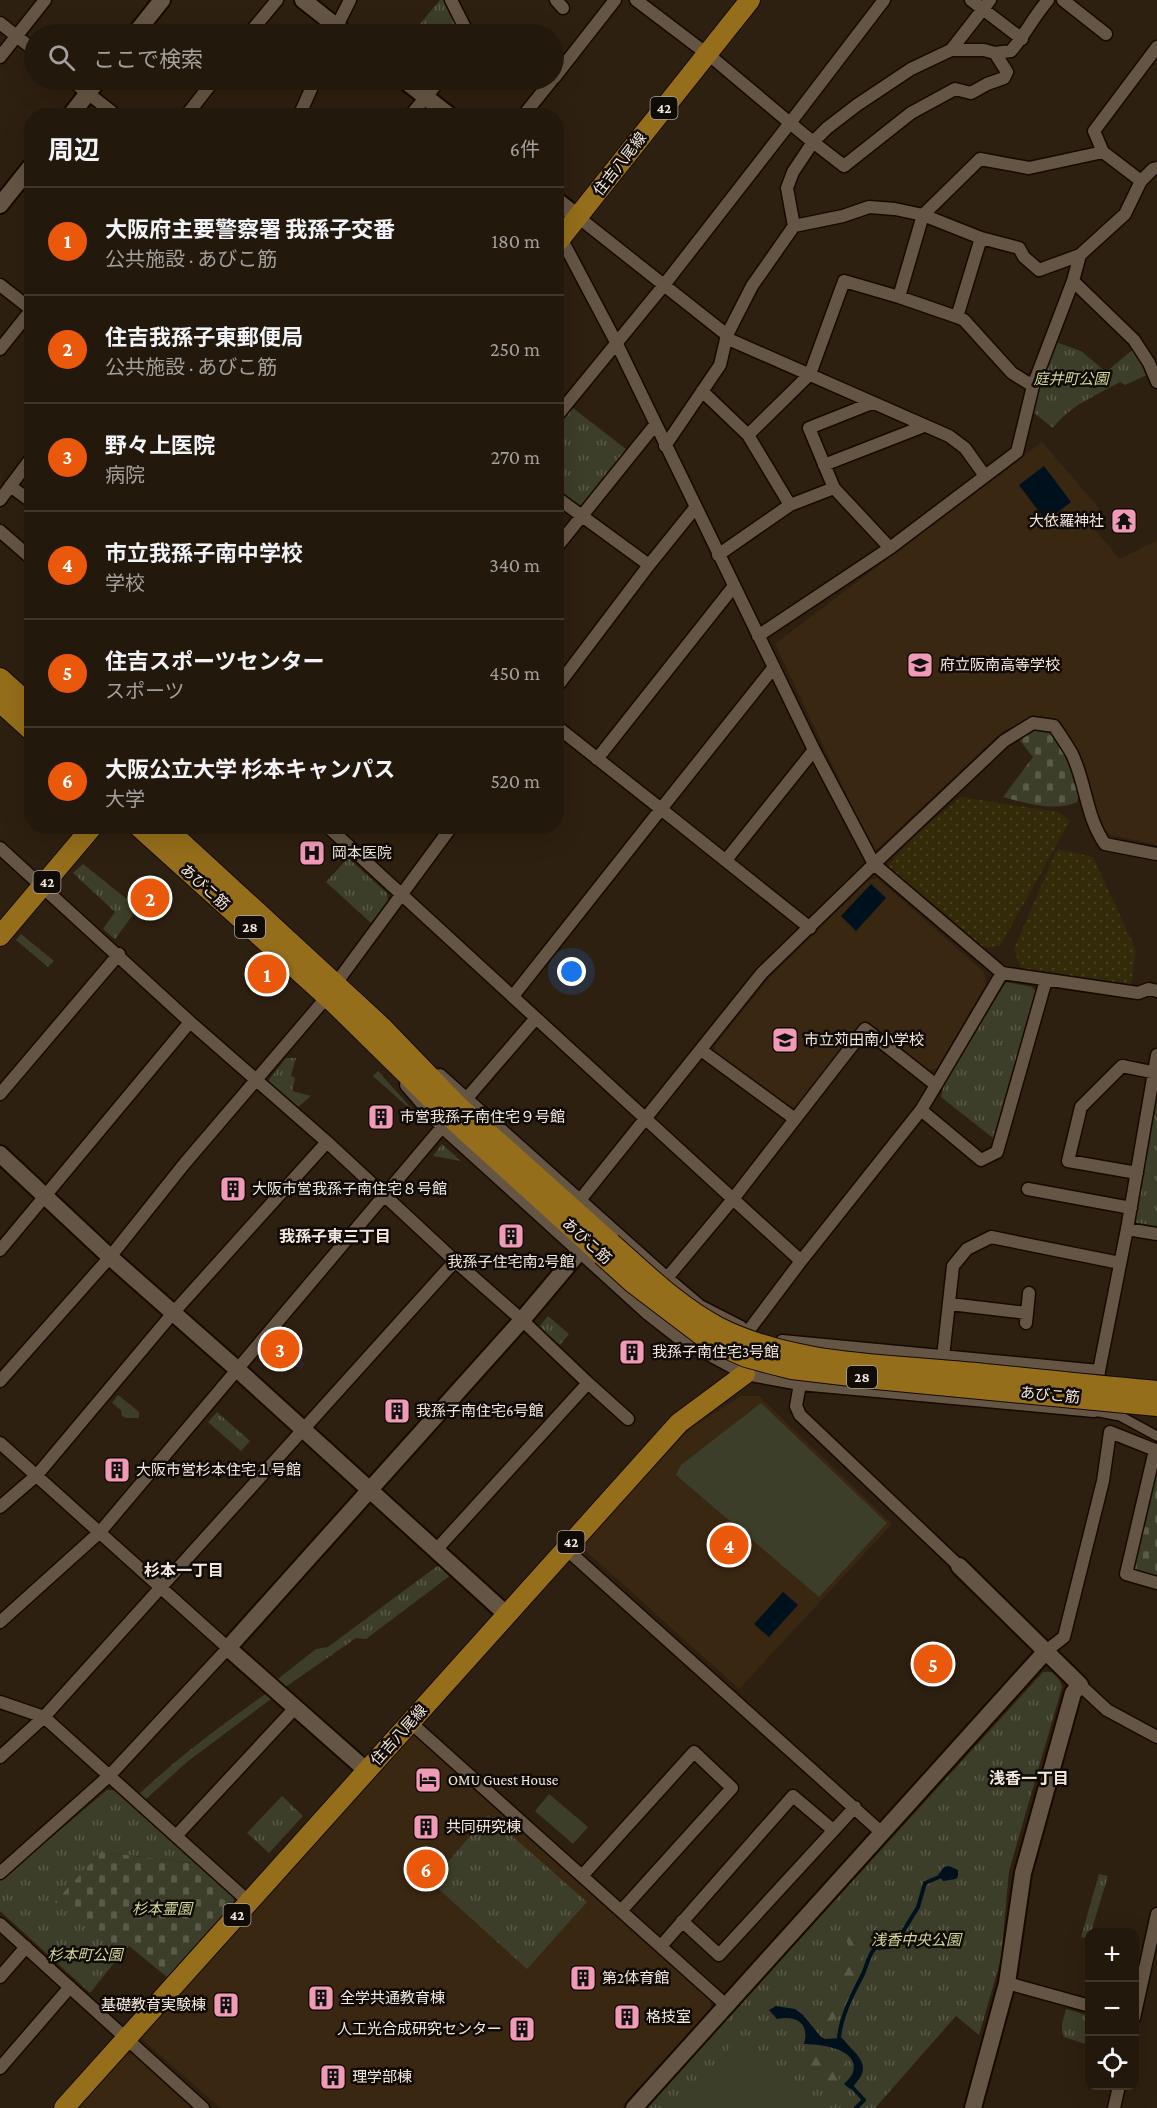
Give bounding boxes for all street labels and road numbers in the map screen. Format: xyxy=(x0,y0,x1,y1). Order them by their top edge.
road number: 42 xyxy=(650,97,678,119)
street label: 住吉八尾線 xyxy=(591,130,649,198)
street label: あびこ筋 xyxy=(177,861,233,913)
road number: 42 xyxy=(34,871,60,893)
road number: 28 xyxy=(235,916,265,938)
street label: あびこ筋 xyxy=(559,1215,615,1267)
road number: 28 xyxy=(847,1366,877,1388)
street label: あびこ筋 xyxy=(1019,1384,1081,1406)
road number: 42 xyxy=(558,1531,584,1553)
street label: 住吉八尾線 xyxy=(368,1702,430,1768)
road number: 42 xyxy=(224,1904,250,1926)

